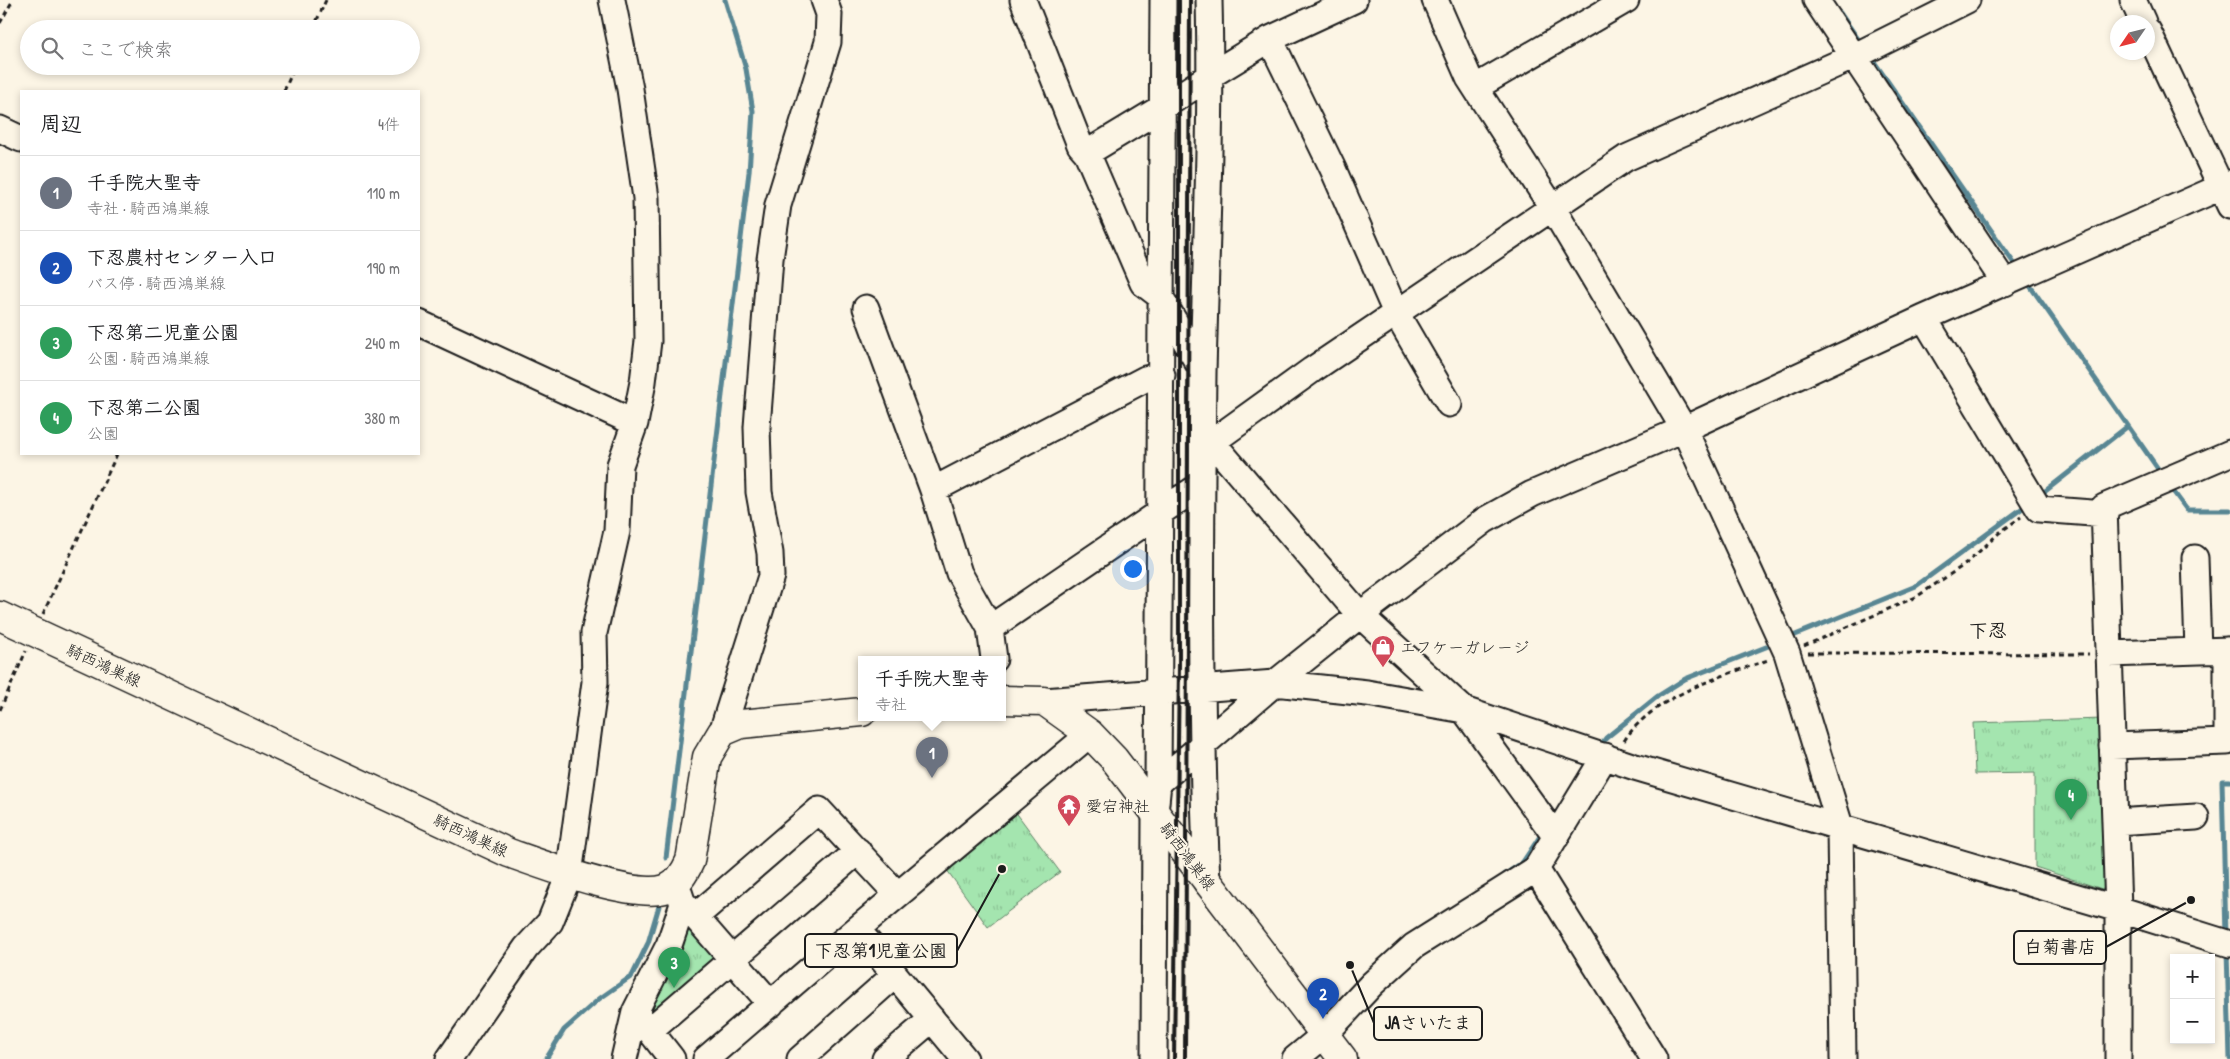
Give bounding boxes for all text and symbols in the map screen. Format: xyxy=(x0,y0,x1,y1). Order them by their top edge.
north arrow xyxy=(2110,15,2155,60)
search box xyxy=(20,20,420,75)
icon: search xyxy=(38,34,66,62)
text: ここで検索 xyxy=(78,36,173,62)
text: 周辺 xyxy=(40,109,82,138)
text: 4件 xyxy=(378,113,400,135)
text: 千手院大聖寺 xyxy=(87,169,201,195)
text: 1 xyxy=(53,182,59,204)
text: 110 m xyxy=(367,182,400,204)
text: 寺社 · 騎西鴻巣線 xyxy=(87,197,210,219)
text: 下忍農村センター入口 xyxy=(87,244,277,270)
text: 2 xyxy=(52,257,60,279)
text: 190 m xyxy=(367,257,400,279)
text: バス停 · 騎西鴻巣線 xyxy=(87,272,226,294)
text: 下忍第二児童公園 xyxy=(87,319,239,345)
text: 3 xyxy=(52,332,60,354)
text: 240 m xyxy=(365,332,400,354)
text: 公園 · 騎西鴻巣線 xyxy=(87,347,210,369)
text: 下忍第二公園 xyxy=(87,394,201,420)
text: 4 xyxy=(53,407,59,429)
text: 380 m xyxy=(364,407,400,429)
text: 公園 xyxy=(87,422,119,444)
your location xyxy=(1120,556,1146,582)
district label: 下忍 xyxy=(1969,617,2007,643)
shop icon: エフケーガレージ xyxy=(1370,634,1396,668)
place label: エフケーガレージ xyxy=(1400,636,1529,658)
street label: 騎西鴻巣線 xyxy=(63,638,145,692)
popup xyxy=(858,656,1006,721)
text: 千手院大聖寺 xyxy=(875,665,989,691)
text: 寺社 xyxy=(875,693,907,715)
pin: 1 xyxy=(916,737,948,778)
pin: 4 xyxy=(2055,779,2087,820)
temple icon: 愛宕神社 xyxy=(1056,793,1082,827)
place label: 愛宕神社 xyxy=(1086,795,1150,817)
street label: 騎西鴻巣線 xyxy=(430,808,512,862)
street label: 騎西鴻巣線 xyxy=(1155,817,1221,895)
callout: 白菊書店 xyxy=(2014,931,2106,964)
callout: 下忍第1児童公園 xyxy=(805,934,957,967)
text: 白菊書店 xyxy=(2024,934,2096,959)
text: 下忍第1児童公園 xyxy=(815,938,947,963)
pin: 3 xyxy=(658,947,690,988)
map controls xyxy=(2170,954,2215,1044)
button: + xyxy=(2170,954,2215,999)
pin: 2 xyxy=(1307,978,1339,1019)
button: − xyxy=(2170,999,2215,1044)
callout: JAさいたま xyxy=(1374,1007,1482,1040)
text: JAさいたま xyxy=(1384,1010,1472,1035)

